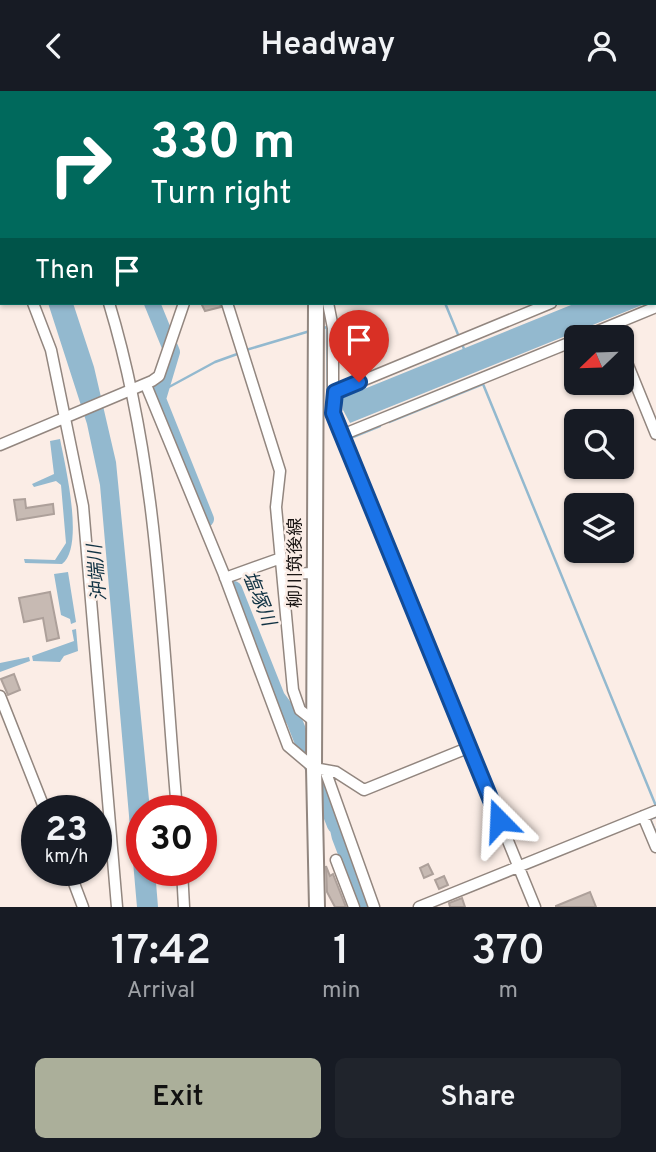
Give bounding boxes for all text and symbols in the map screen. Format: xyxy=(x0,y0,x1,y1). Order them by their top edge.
text: Headway xyxy=(261,26,395,66)
icon: back xyxy=(35,27,73,65)
icon: person xyxy=(583,27,621,65)
text: 330 m xyxy=(150,114,295,176)
icon: right xyxy=(35,119,126,210)
text: Turn right xyxy=(150,175,292,215)
icon: arrive xyxy=(108,252,146,290)
text: Then xyxy=(35,255,94,288)
pin xyxy=(329,310,389,382)
icon: arrive xyxy=(340,321,378,359)
north arrow xyxy=(564,325,634,395)
map controls xyxy=(564,325,634,563)
button: search xyxy=(564,409,634,479)
button: layers xyxy=(564,493,634,563)
street label: 柳川筑後線 xyxy=(285,518,308,608)
water label: 沖端川 xyxy=(83,541,112,602)
water label: 塩塚川 xyxy=(236,568,281,632)
position arrow xyxy=(462,783,536,857)
speed limit sign: 30 xyxy=(126,795,217,886)
text: 23 xyxy=(45,809,88,853)
text: km/h xyxy=(45,846,88,869)
text: 17:42 xyxy=(111,926,211,979)
text: 1 xyxy=(333,926,349,979)
text: 370 xyxy=(471,926,545,979)
text: Arrival xyxy=(127,977,195,1006)
text: min xyxy=(322,977,360,1006)
text: m xyxy=(498,977,518,1006)
button: Exit xyxy=(35,1058,321,1138)
button: Share xyxy=(335,1058,621,1138)

